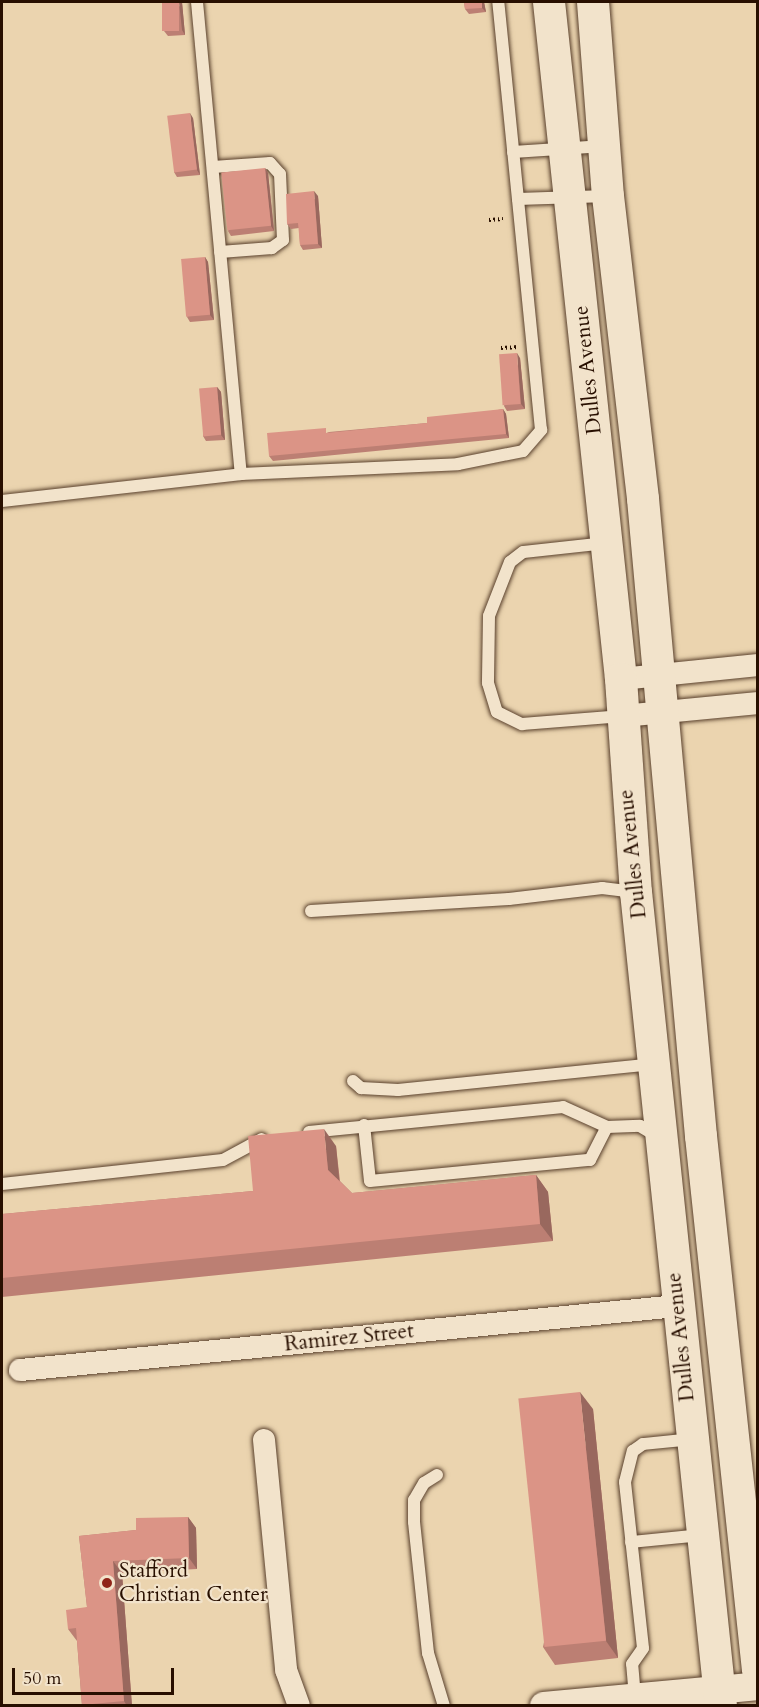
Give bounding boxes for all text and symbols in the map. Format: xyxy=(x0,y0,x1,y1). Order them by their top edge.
street label: Dulles Avenue xyxy=(569,304,607,436)
street label: Dulles Avenue xyxy=(614,788,652,920)
street label: Dulles Avenue xyxy=(662,1271,700,1403)
street label: Ramirez Street xyxy=(283,1319,415,1357)
place label: Stafford Christian Center xyxy=(119,1558,268,1608)
marker: Stafford Christian Center xyxy=(100,1576,114,1590)
scale bar xyxy=(15,1656,177,1694)
text: 50 m xyxy=(23,1666,62,1691)

